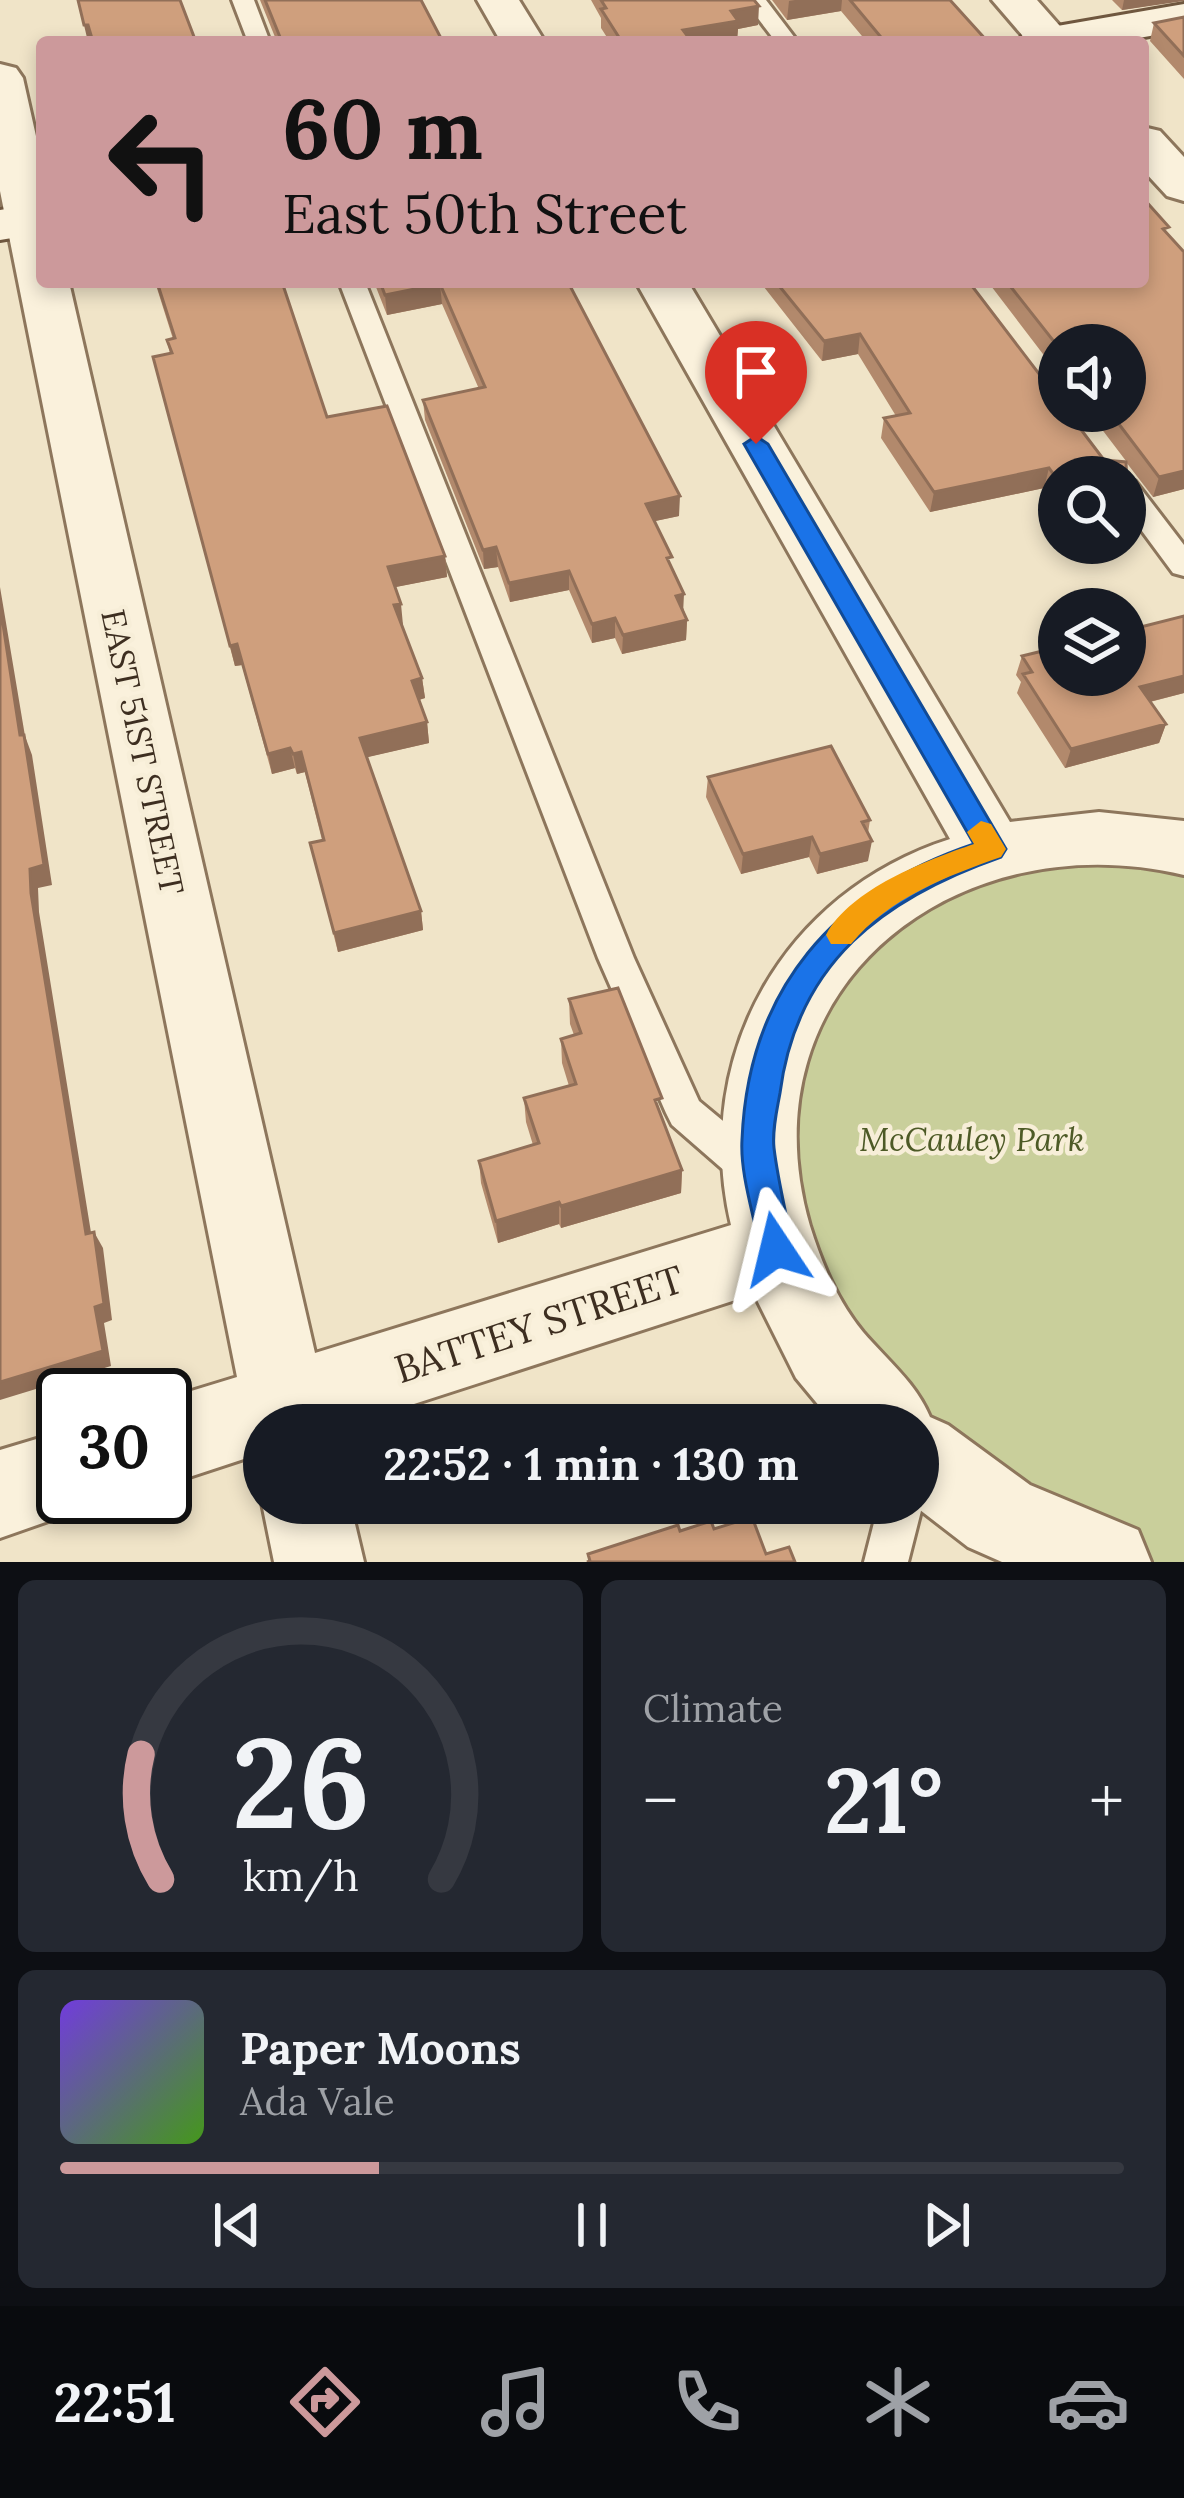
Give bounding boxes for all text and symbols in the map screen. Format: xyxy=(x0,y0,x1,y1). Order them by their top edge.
text: 60 m xyxy=(282,74,483,182)
icon: left xyxy=(84,84,240,240)
text: East 50th Street xyxy=(282,179,687,248)
pin xyxy=(705,321,807,444)
map controls xyxy=(1038,324,1146,696)
button: sound xyxy=(1038,324,1146,432)
icon: arrive xyxy=(723,339,789,405)
button: search xyxy=(1038,456,1146,564)
button: layers xyxy=(1038,588,1146,696)
street label: EAST 51ST STREET xyxy=(92,605,194,899)
park label: McCauley Park xyxy=(859,1118,1085,1160)
position arrow xyxy=(713,1186,839,1312)
street label: BATTEY STREET xyxy=(388,1254,690,1394)
speed limit sign: 30 xyxy=(36,1368,192,1524)
text: 22:52 · 1 min · 130 m xyxy=(383,1435,799,1492)
text: Climate xyxy=(643,1683,783,1733)
text: 26 xyxy=(231,1702,370,1862)
text: 21° xyxy=(824,1742,943,1858)
text: − xyxy=(643,1758,678,1842)
text: + xyxy=(1089,1758,1124,1842)
text: km/h xyxy=(243,1848,358,1903)
text: Paper Moons xyxy=(240,2019,521,2076)
text: Ada Vale xyxy=(240,2076,395,2126)
icon: previous xyxy=(204,2192,270,2258)
icon: pause xyxy=(559,2192,625,2258)
icon: next xyxy=(914,2192,980,2258)
icon: directions xyxy=(283,2360,367,2444)
icon: music xyxy=(474,2360,558,2444)
icon: phone xyxy=(665,2360,749,2444)
icon: climate xyxy=(856,2360,940,2444)
icon: car xyxy=(1046,2360,1130,2444)
text: 22:51 xyxy=(53,2368,176,2437)

